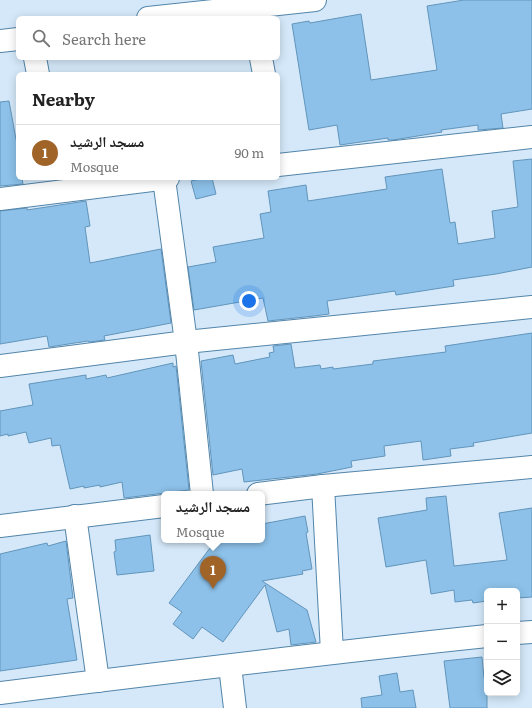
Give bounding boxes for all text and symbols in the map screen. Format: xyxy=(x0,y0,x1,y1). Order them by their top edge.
search box xyxy=(16,16,280,60)
icon: search xyxy=(30,27,52,49)
text: Search here xyxy=(62,27,146,50)
text: Nearby xyxy=(32,86,95,111)
text: مسجد الرشيد xyxy=(70,129,144,152)
text: 1 xyxy=(42,143,48,162)
text: 90 m xyxy=(234,143,264,162)
text: Mosque xyxy=(70,157,119,176)
your location xyxy=(239,291,259,311)
popup xyxy=(161,491,265,543)
text: مسجد الرشيد xyxy=(176,494,250,517)
text: Mosque xyxy=(176,522,225,541)
pin: 1 xyxy=(200,556,226,589)
map controls xyxy=(484,588,520,696)
button: + xyxy=(484,588,520,624)
button: − xyxy=(484,624,520,660)
button: layers xyxy=(484,660,520,696)

